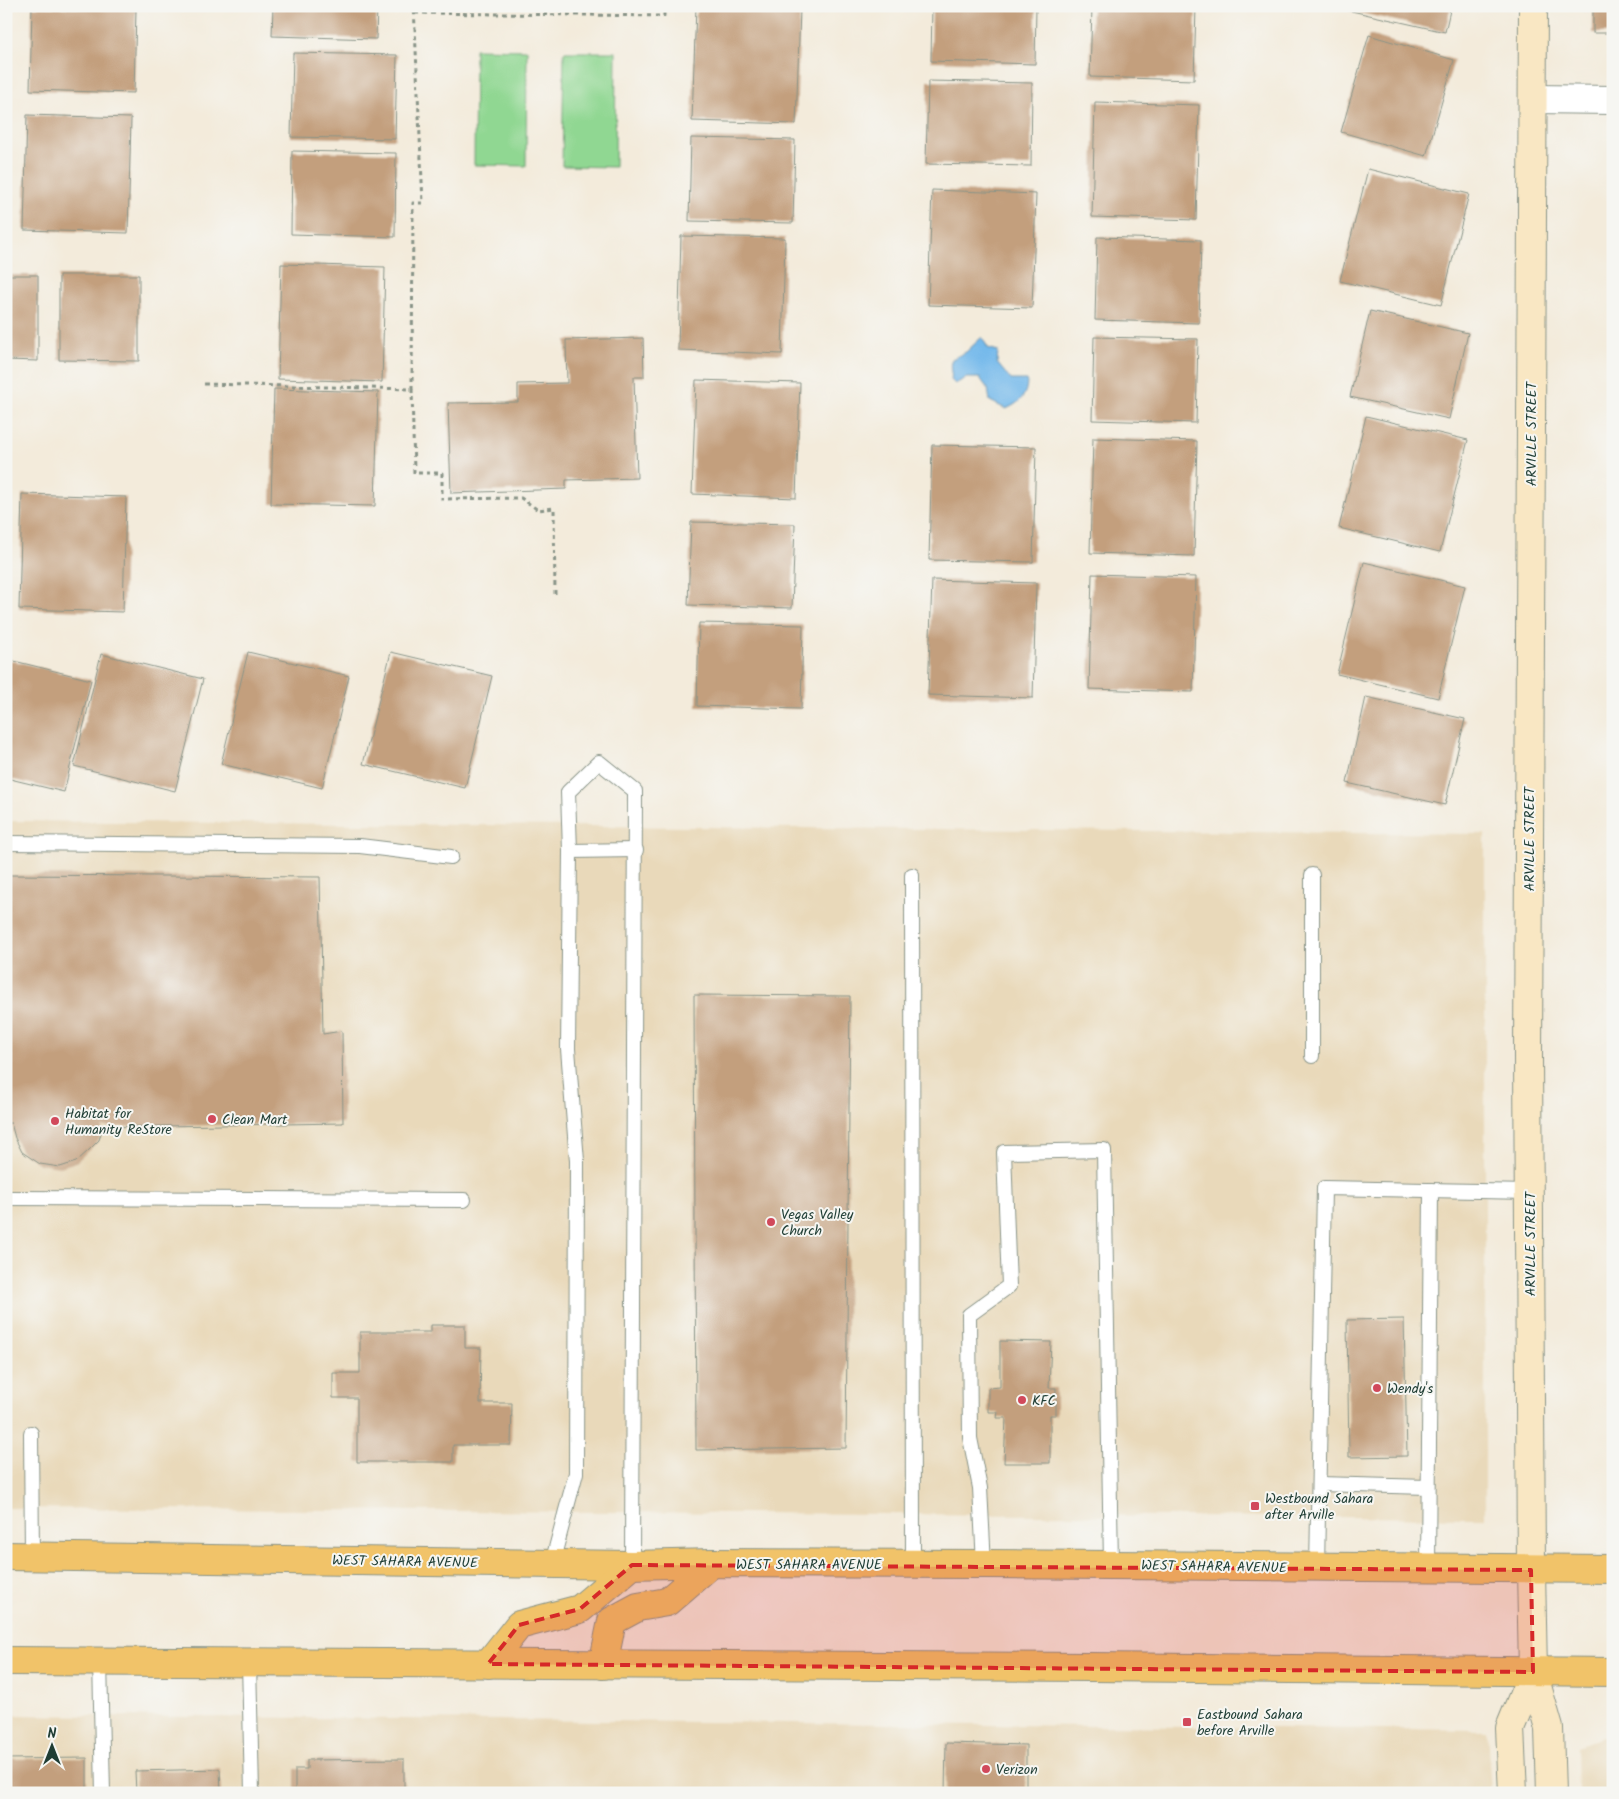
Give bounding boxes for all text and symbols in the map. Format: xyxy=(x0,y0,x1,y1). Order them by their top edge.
street label: ARVILLE STREET xyxy=(1521,380,1543,486)
street label: ARVILLE STREET xyxy=(1519,785,1541,891)
place label: Habitat for Humanity ReStore xyxy=(65,1103,173,1141)
place label: Clean Mart xyxy=(222,1109,288,1131)
marker: Clean Mart xyxy=(206,1113,218,1125)
marker: Habitat for Humanity ReStore xyxy=(49,1115,61,1127)
street label: ARVILLE STREET xyxy=(1520,1190,1542,1296)
place label: Vegas Valley Church xyxy=(781,1204,854,1242)
marker: Vegas Valley Church xyxy=(765,1216,777,1228)
place label: Wendy's xyxy=(1387,1378,1433,1400)
marker: Wendy's xyxy=(1371,1382,1383,1394)
place label: KFC xyxy=(1032,1390,1056,1412)
marker: KFC xyxy=(1016,1394,1028,1406)
place label: Westbound Sahara after Arville xyxy=(1265,1488,1373,1526)
marker: Westbound Sahara after Arville xyxy=(1249,1500,1261,1512)
street label: WEST SAHARA AVENUE xyxy=(332,1550,479,1574)
street label: WEST SAHARA AVENUE xyxy=(736,1554,883,1576)
street label: WEST SAHARA AVENUE xyxy=(1141,1555,1288,1579)
place label: Eastbound Sahara before Arville xyxy=(1197,1704,1303,1742)
marker: Eastbound Sahara before Arville xyxy=(1181,1716,1193,1728)
north arrow xyxy=(28,1722,78,1772)
text: N xyxy=(48,1723,57,1745)
place label: Verizon xyxy=(996,1759,1038,1781)
marker: Verizon xyxy=(980,1763,992,1775)

